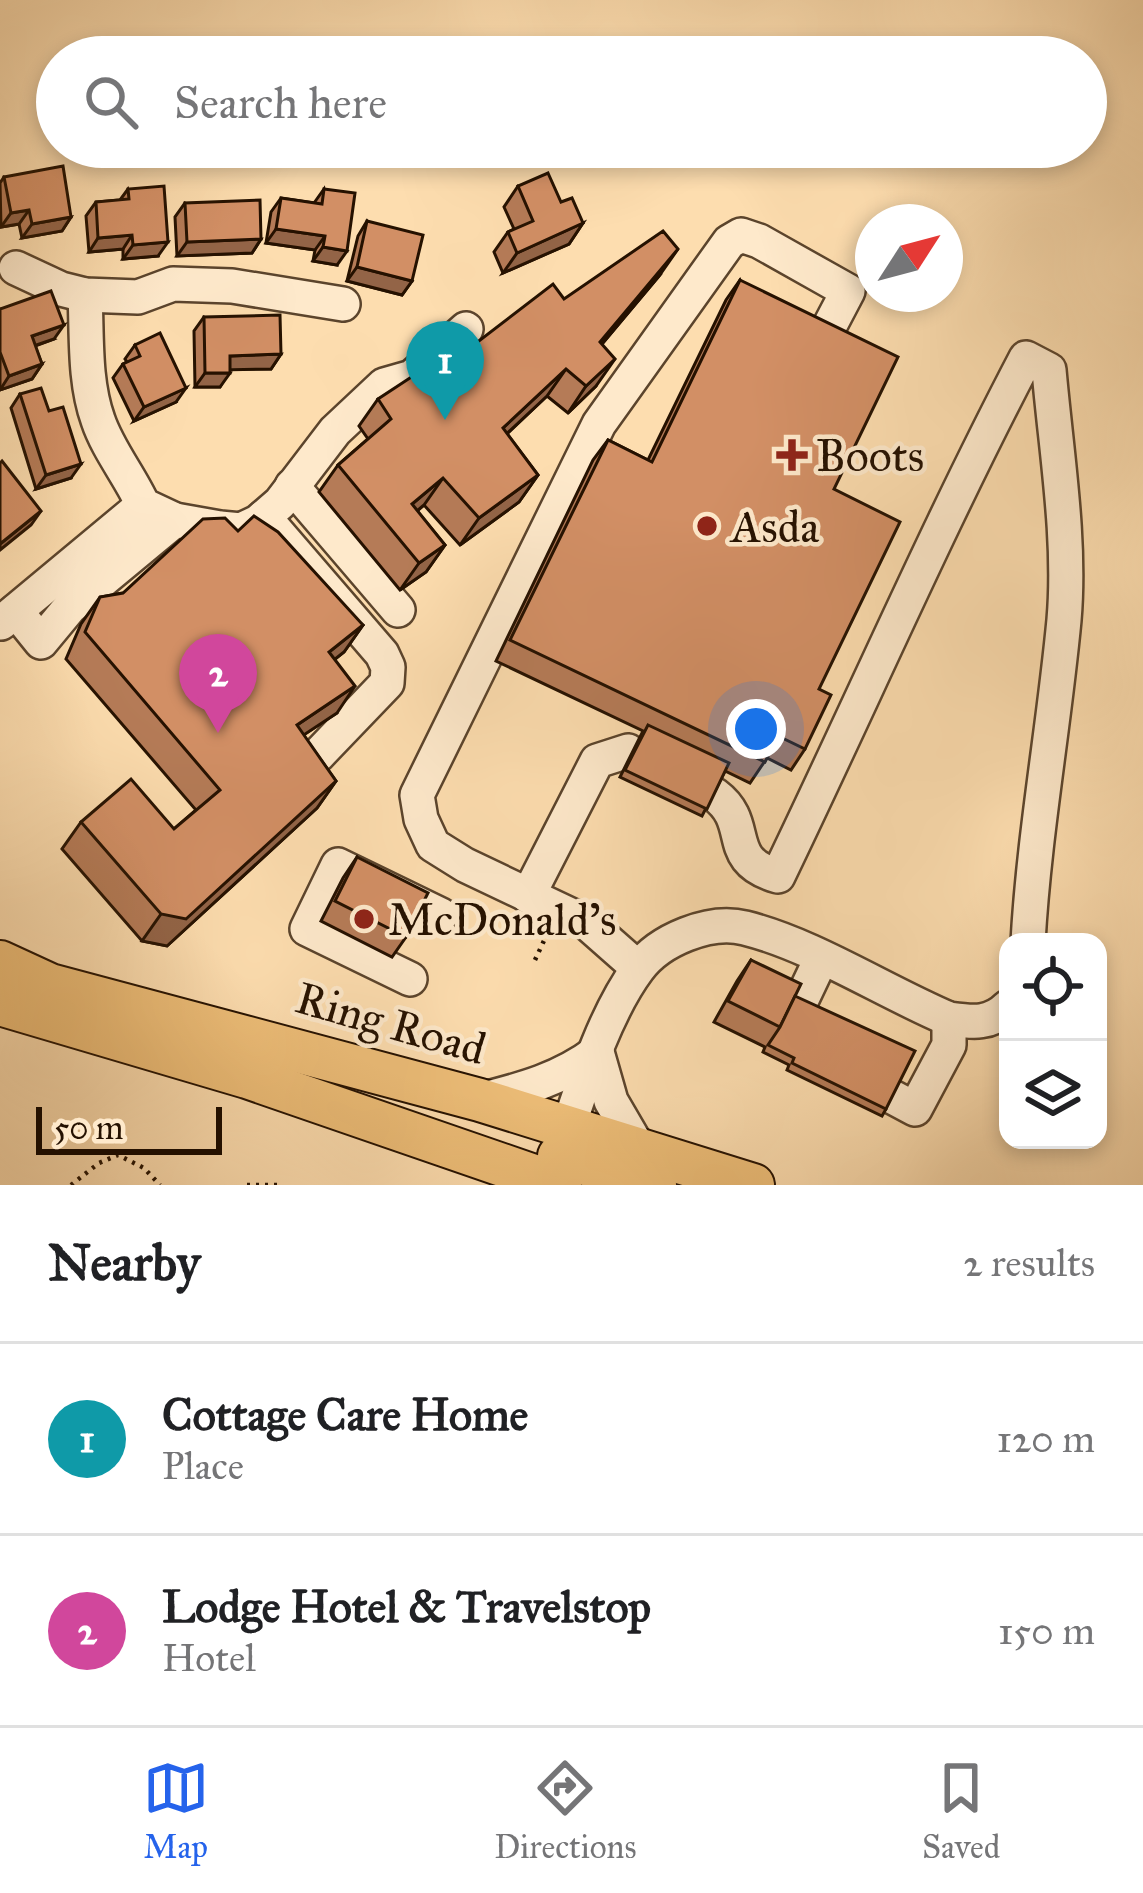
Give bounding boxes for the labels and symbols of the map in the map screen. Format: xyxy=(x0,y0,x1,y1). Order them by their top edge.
north arrow xyxy=(855,204,963,312)
pin: 1 xyxy=(406,321,484,420)
place label: Boots xyxy=(816,428,924,483)
marker: Boots xyxy=(779,442,805,468)
place label: Asda xyxy=(729,499,819,554)
marker: Asda xyxy=(694,513,720,539)
pin: 2 xyxy=(179,634,257,733)
your location xyxy=(726,699,786,759)
place label: McDonald's xyxy=(388,892,617,947)
marker: McDonald's xyxy=(351,906,377,932)
street label: Ring Road xyxy=(290,970,493,1076)
scale bar xyxy=(36,1101,222,1154)

